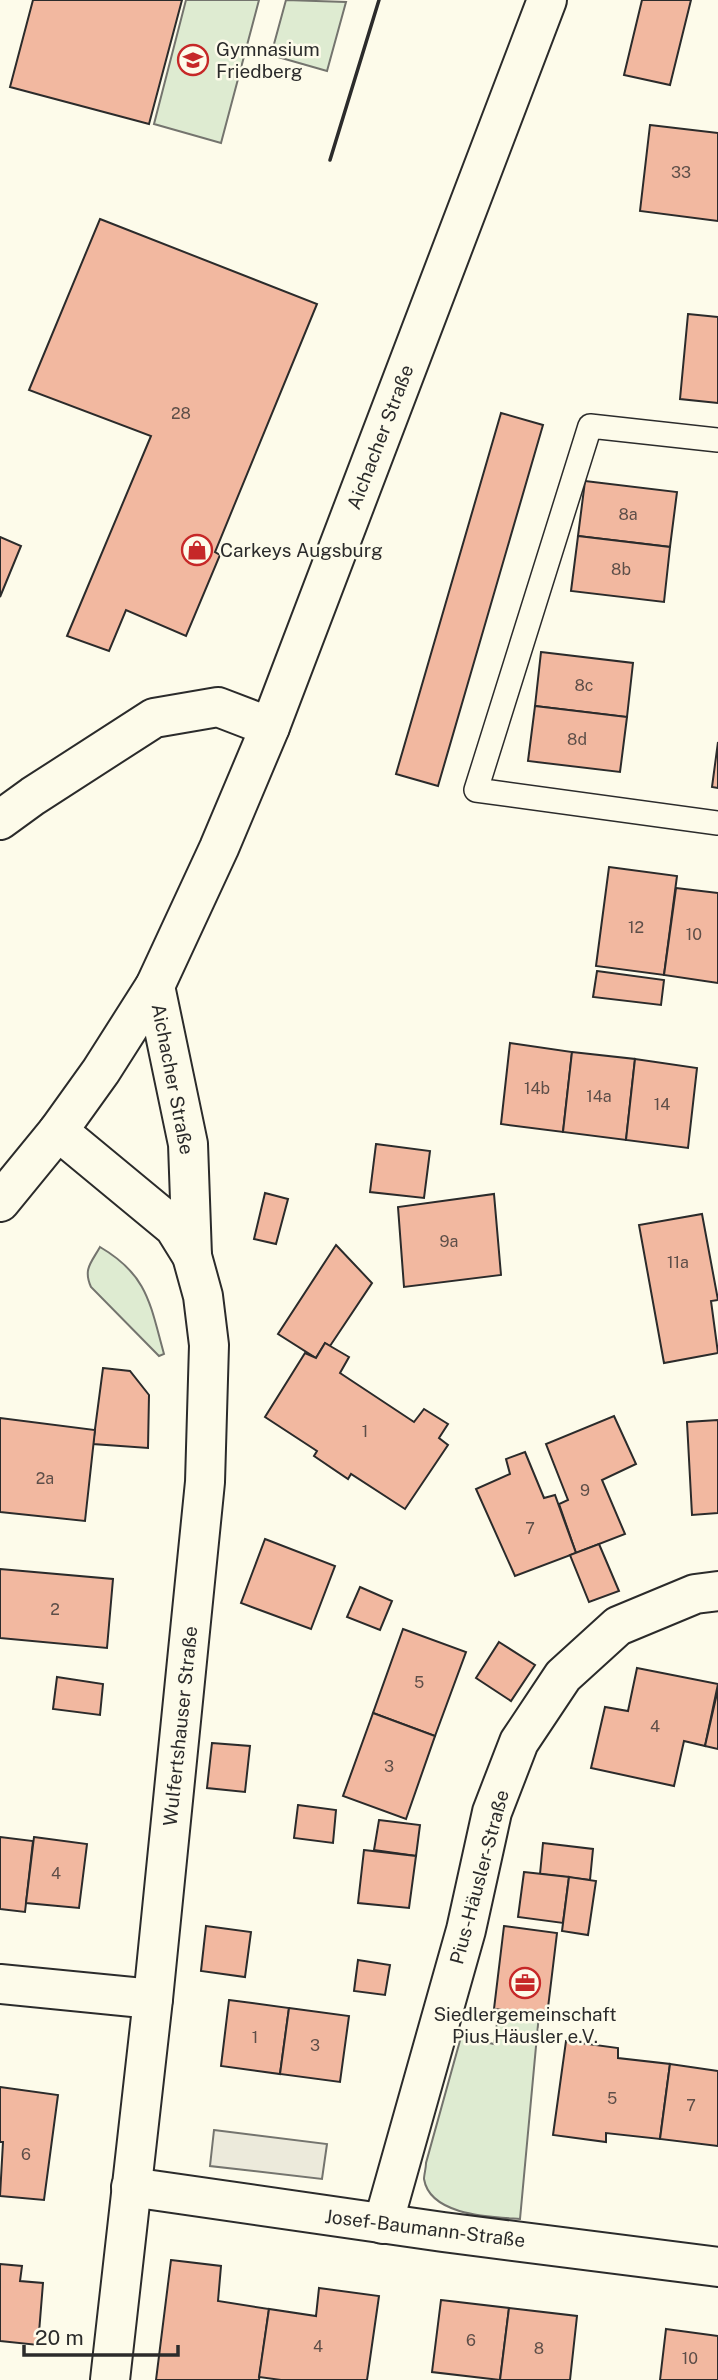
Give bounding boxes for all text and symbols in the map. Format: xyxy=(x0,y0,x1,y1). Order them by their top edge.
place label: Gymnasium Friedberg xyxy=(216,38,320,82)
school or university icon: Gymnasium Friedberg xyxy=(176,43,210,77)
house number: 33 xyxy=(671,163,691,182)
street label: Aichacher Straße xyxy=(342,362,418,512)
house number: 28 xyxy=(171,404,191,423)
house number: 8a xyxy=(618,505,638,524)
shop icon: Carkeys Augsburg xyxy=(180,533,214,567)
place label: Carkeys Augsburg xyxy=(220,539,383,561)
house number: 8b xyxy=(611,560,631,579)
house number: 8c xyxy=(574,676,594,695)
house number: 8d xyxy=(567,730,587,749)
house number: 12 xyxy=(628,918,644,937)
house number: 10 xyxy=(686,925,702,944)
street label: Aichacher Straße xyxy=(148,1002,198,1156)
house number: 14b xyxy=(524,1079,550,1098)
house number: 14a xyxy=(586,1087,612,1106)
house number: 14 xyxy=(654,1095,670,1114)
house number: 9a xyxy=(440,1232,458,1251)
house number: 11a xyxy=(667,1253,689,1272)
house number: 1 xyxy=(362,1422,368,1441)
house number: 2a xyxy=(36,1469,54,1488)
house number: 9 xyxy=(580,1481,590,1500)
house number: 7 xyxy=(525,1519,535,1538)
house number: 2 xyxy=(50,1600,60,1619)
street label: Wulfertshauser Straße xyxy=(159,1625,201,1827)
house number: 5 xyxy=(414,1673,424,1692)
house number: 4 xyxy=(650,1717,660,1736)
house number: 3 xyxy=(384,1757,394,1776)
street label: Pius-Häusler-Straße xyxy=(445,1787,513,1967)
house number: 4 xyxy=(51,1864,61,1883)
office icon: Siedlergemeinschaft Pius Häusler e.V. xyxy=(508,1966,542,2000)
place label: Siedlergemeinschaft Pius Häusler e.V. xyxy=(433,2003,617,2047)
house number: 1 xyxy=(252,2028,258,2047)
house number: 3 xyxy=(310,2036,320,2055)
house number: 5 xyxy=(607,2089,617,2108)
house number: 7 xyxy=(686,2096,696,2115)
house number: 6 xyxy=(21,2145,31,2164)
street label: Josef-Baumann-Straße xyxy=(323,2205,527,2251)
scale bar xyxy=(24,2314,178,2358)
text: 20 m xyxy=(35,2325,84,2350)
house number: 6 xyxy=(466,2331,476,2350)
house number: 4 xyxy=(313,2337,323,2356)
house number: 8 xyxy=(534,2339,544,2358)
house number: 10 xyxy=(682,2349,698,2368)

